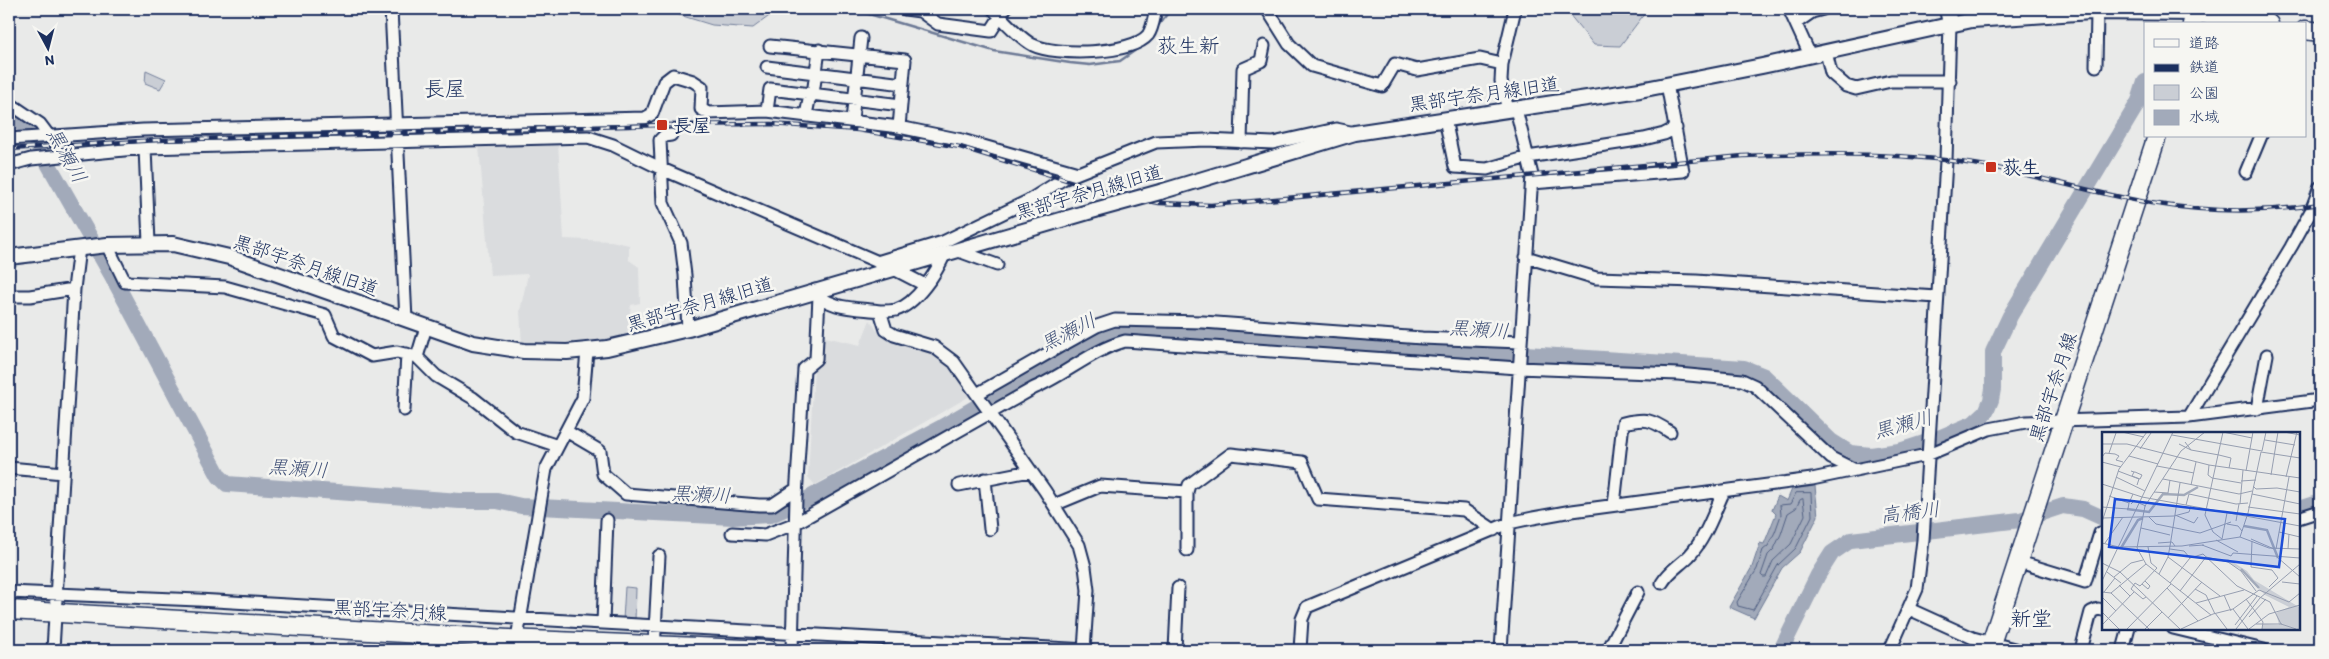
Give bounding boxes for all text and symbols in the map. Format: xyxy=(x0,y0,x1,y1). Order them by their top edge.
north arrow xyxy=(22,22,72,72)
legend xyxy=(2144,22,2306,138)
district label: 荻生新 xyxy=(1157,33,1220,58)
text: 道路 xyxy=(2189,34,2219,52)
text: N xyxy=(44,51,55,69)
text: 鉄道 xyxy=(2189,58,2219,76)
street label: 黒部宇奈月線旧道 xyxy=(1407,72,1561,116)
district label: 長屋 xyxy=(424,76,466,101)
text: 公園 xyxy=(2189,84,2219,102)
text: 水域 xyxy=(2189,108,2219,126)
place label: 長屋 xyxy=(673,114,711,137)
marker: 長屋 xyxy=(655,118,669,132)
water label: 黒瀬川 xyxy=(42,123,92,187)
place label: 荻生 xyxy=(2002,156,2040,179)
street label: 黒部宇奈月線旧道 xyxy=(1013,160,1165,224)
marker: 荻生 xyxy=(1984,160,1998,174)
street label: 黒部宇奈月線旧道 xyxy=(230,229,382,301)
street label: 黒部宇奈月線旧道 xyxy=(624,272,776,336)
water label: 黒瀬川 xyxy=(1036,308,1100,356)
water label: 黒瀬川 xyxy=(1448,315,1510,343)
street label: 黒部宇奈月線 xyxy=(2024,329,2082,445)
water label: 黒瀬川 xyxy=(1871,405,1935,443)
inset map xyxy=(2102,432,2299,629)
water label: 黒瀬川 xyxy=(267,454,329,482)
water label: 黒瀬川 xyxy=(670,480,732,508)
water label: 高橋川 xyxy=(1879,496,1941,528)
street label: 黒部宇奈月線 xyxy=(332,596,448,624)
district label: 新堂 xyxy=(2010,606,2052,631)

